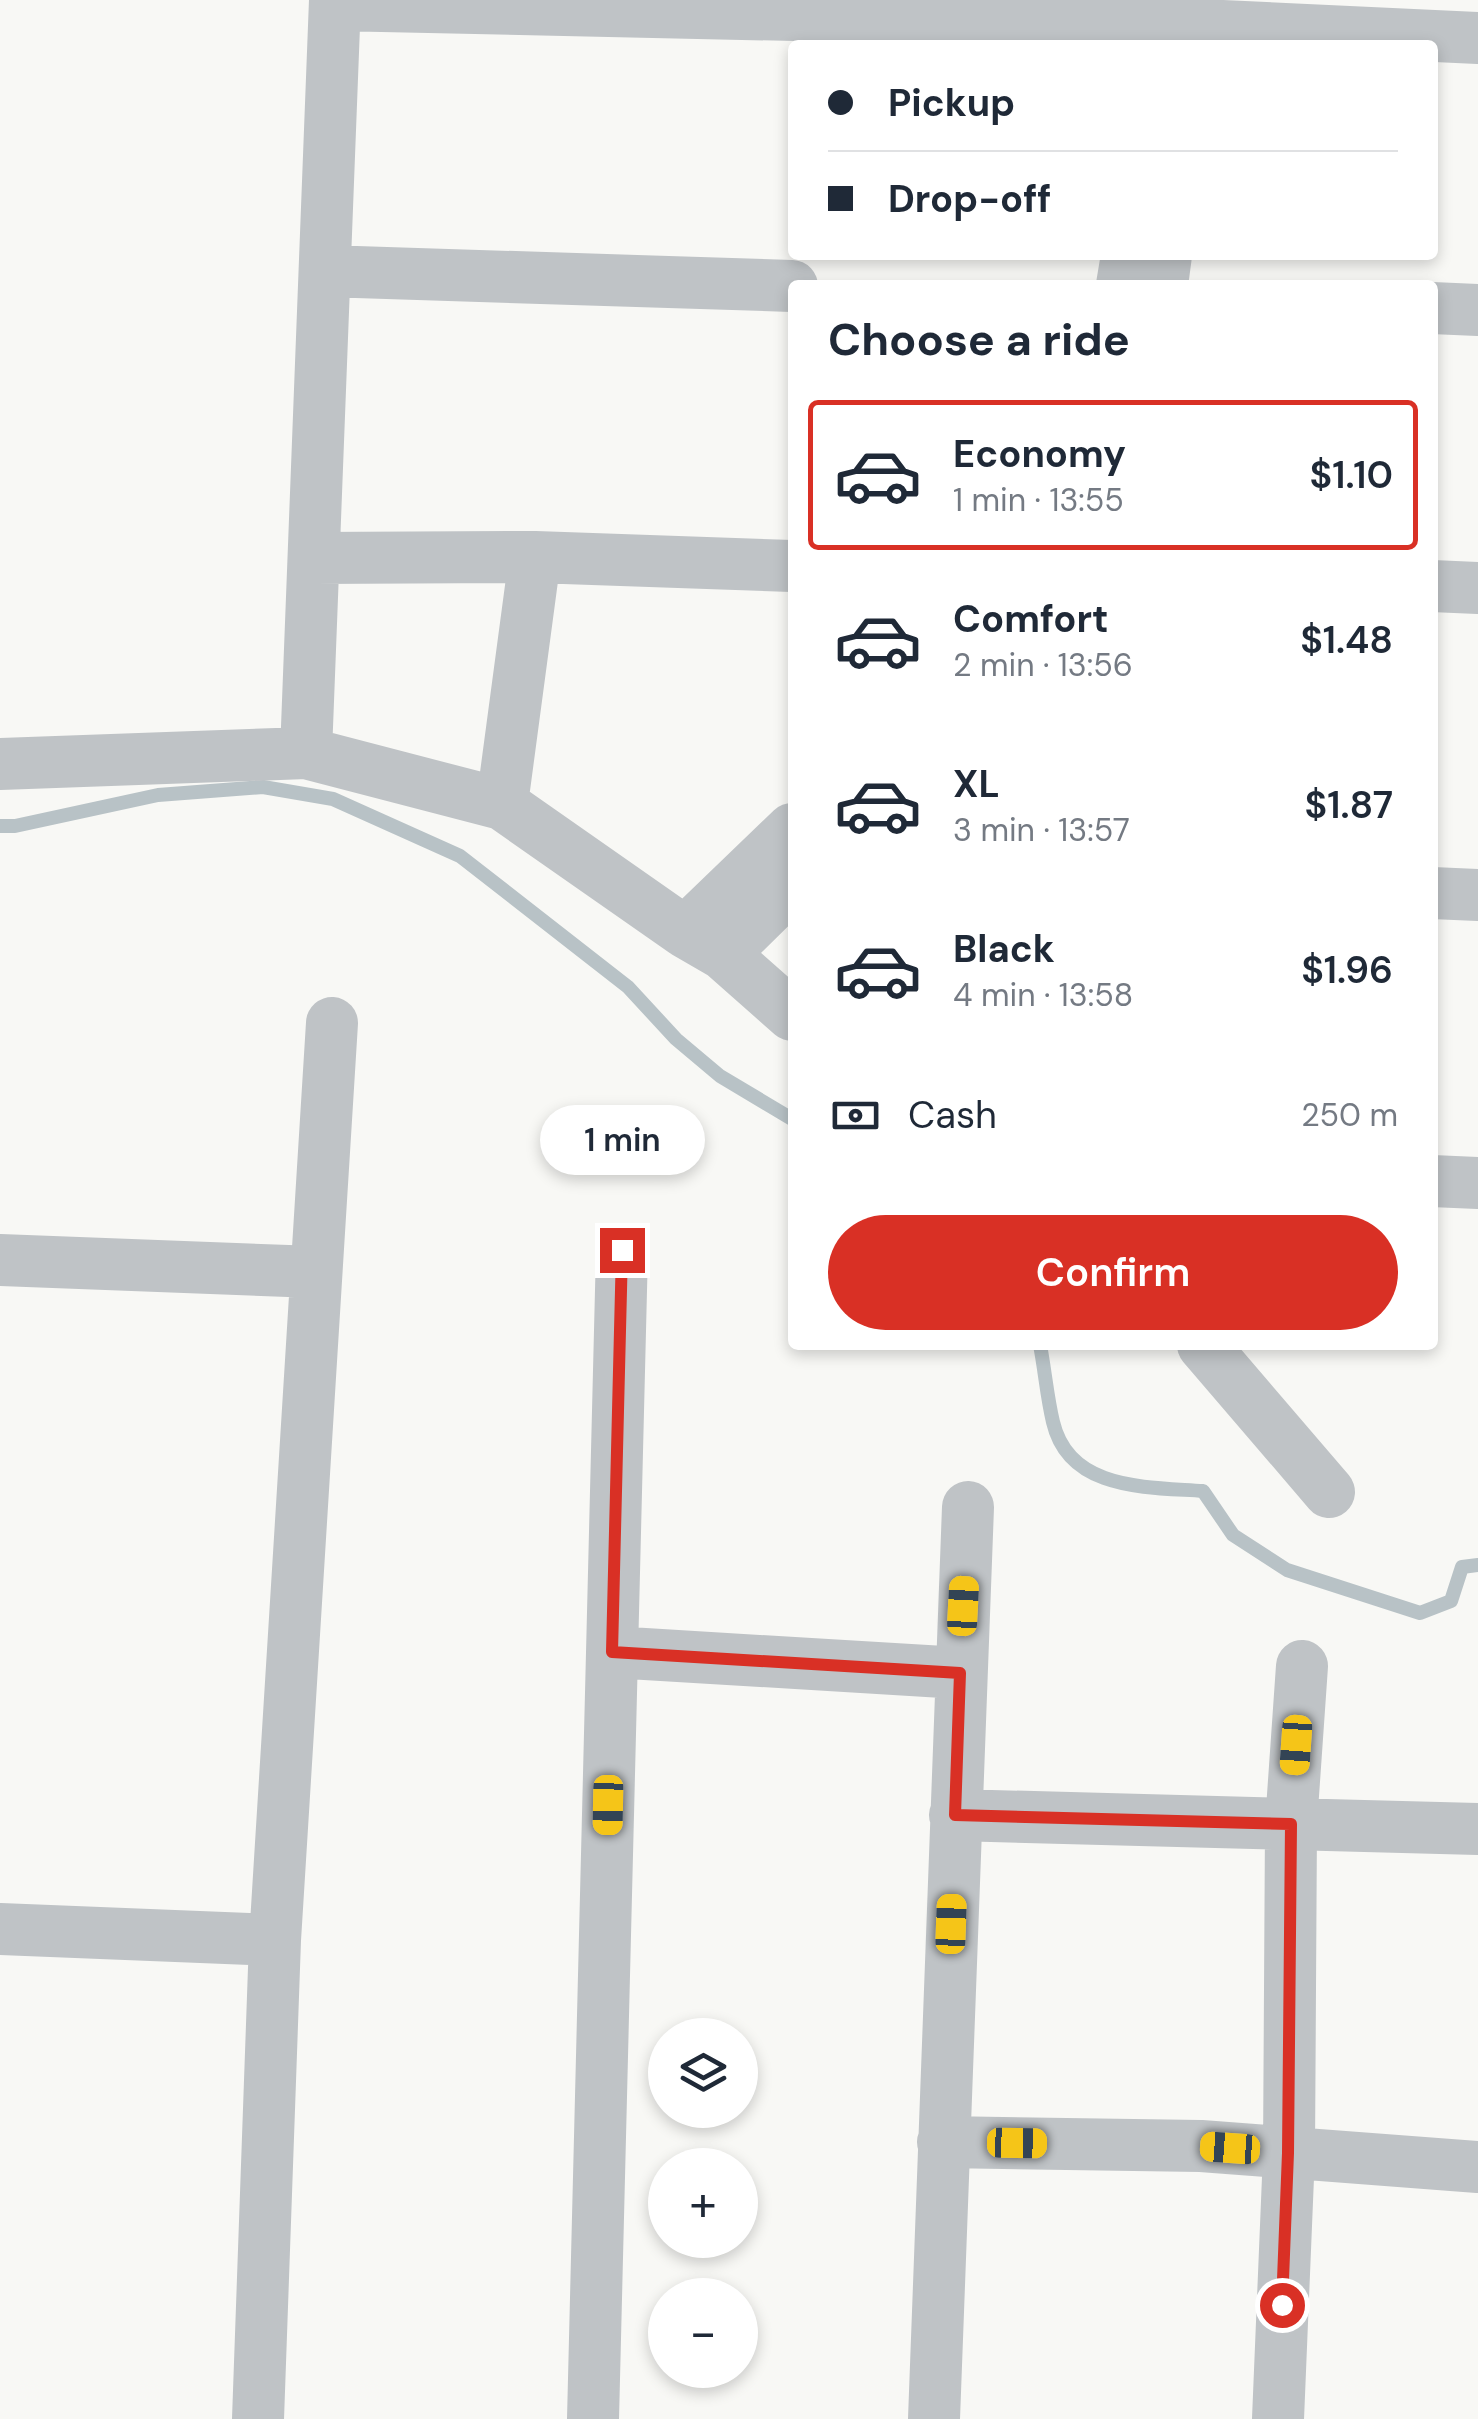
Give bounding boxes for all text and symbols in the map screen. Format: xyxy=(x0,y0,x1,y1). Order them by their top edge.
text: Pickup xyxy=(888,78,1015,128)
text: Drop-off xyxy=(888,174,1051,224)
text: Choose a ride xyxy=(828,310,1130,369)
text: Economy xyxy=(953,429,1126,479)
icon: car xyxy=(833,430,923,520)
text: $1.10 xyxy=(1310,450,1393,500)
text: 1 min · 13:55 xyxy=(953,479,1124,521)
text: Comfort xyxy=(953,594,1109,644)
icon: car xyxy=(833,595,923,685)
text: $1.48 xyxy=(1300,615,1393,665)
text: 2 min · 13:56 xyxy=(953,644,1133,686)
text: XL xyxy=(953,759,1000,809)
icon: car xyxy=(833,760,923,850)
text: $1.87 xyxy=(1305,780,1393,830)
text: 3 min · 13:57 xyxy=(953,809,1130,851)
text: Black xyxy=(953,924,1055,974)
icon: car xyxy=(833,925,923,1015)
text: $1.96 xyxy=(1301,945,1393,995)
text: 4 min · 13:58 xyxy=(953,974,1133,1016)
icon: cash xyxy=(828,1088,883,1143)
text: Cash xyxy=(908,1090,997,1140)
text: 250 m xyxy=(1301,1094,1398,1136)
callout: 1 min xyxy=(540,1105,704,1175)
text: 1 min xyxy=(584,1119,661,1161)
button: Confirm xyxy=(828,1215,1398,1330)
route end xyxy=(600,1228,645,1273)
car xyxy=(946,1575,980,1637)
car xyxy=(1279,1714,1313,1776)
car xyxy=(592,1775,624,1835)
car xyxy=(935,1893,967,1955)
map controls xyxy=(648,2018,758,2388)
button: layers xyxy=(648,2018,758,2128)
car xyxy=(987,2127,1047,2159)
car xyxy=(1199,2131,1261,2165)
button: + xyxy=(648,2148,758,2258)
button: − xyxy=(648,2278,758,2388)
route start xyxy=(1260,2283,1305,2328)

